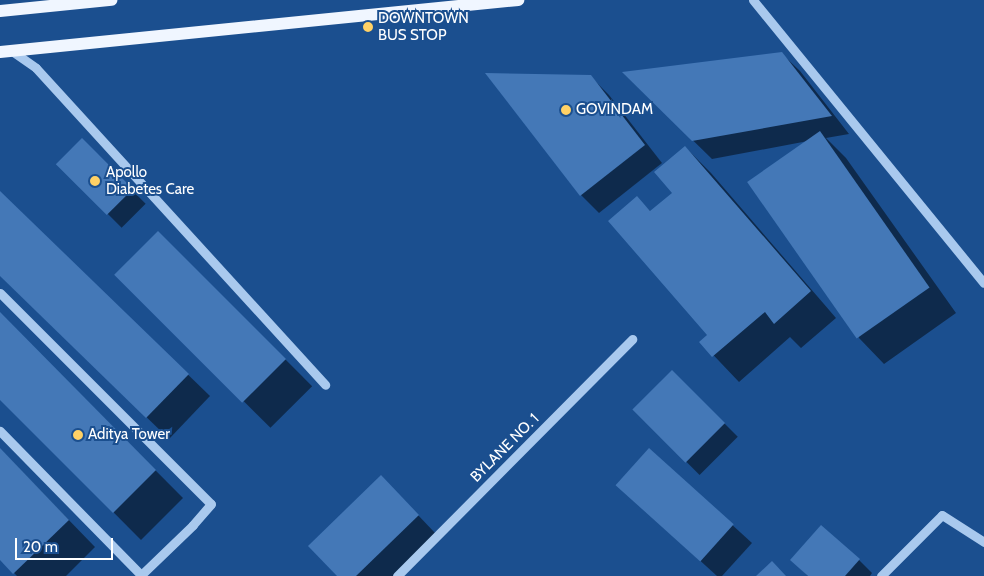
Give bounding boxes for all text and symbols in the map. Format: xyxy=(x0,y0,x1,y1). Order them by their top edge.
place label: DOWNTOWN BUS STOP xyxy=(378,9,469,44)
marker: DOWNTOWN BUS STOP xyxy=(362,21,374,33)
place label: GOVINDAM xyxy=(576,101,653,119)
marker: GOVINDAM xyxy=(560,104,572,116)
place label: Apollo Diabetes Care xyxy=(106,163,194,198)
marker: Apollo Diabetes Care xyxy=(88,174,102,188)
street label: BYLANE NO. 1 xyxy=(467,410,543,486)
place label: Aditya Tower xyxy=(88,426,170,444)
marker: Aditya Tower xyxy=(72,429,84,441)
scale bar xyxy=(18,528,115,560)
text: 20 m xyxy=(23,538,58,556)

